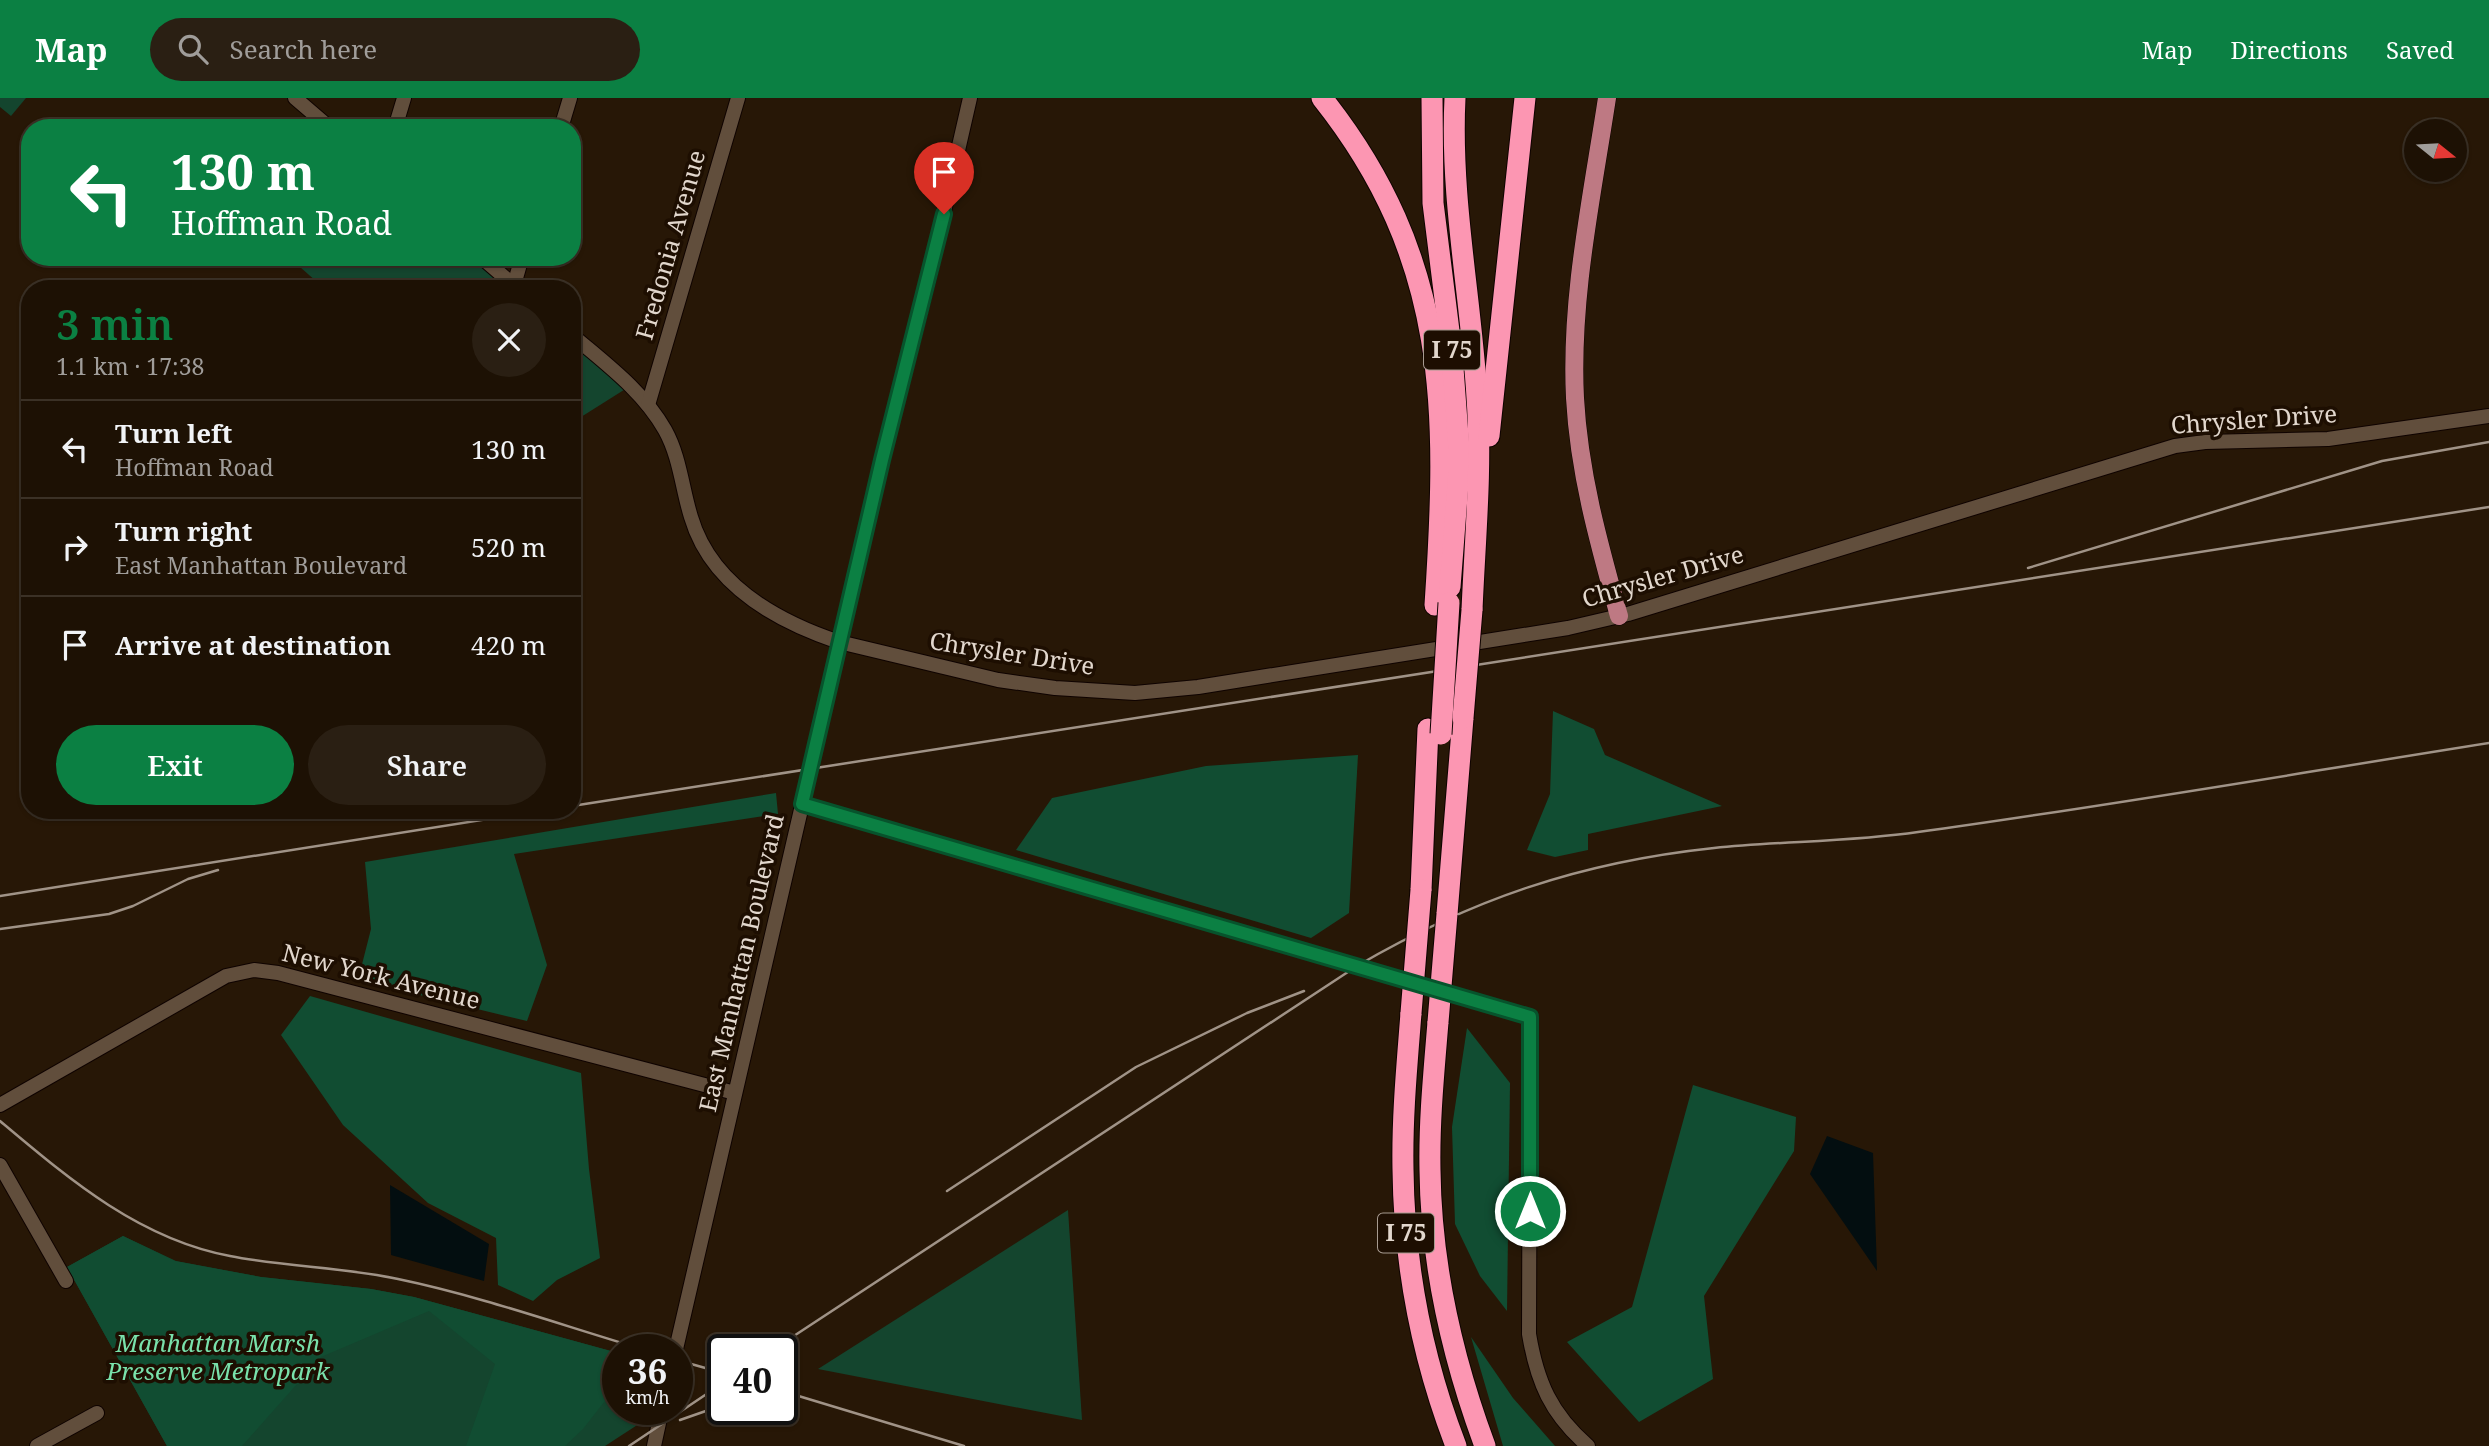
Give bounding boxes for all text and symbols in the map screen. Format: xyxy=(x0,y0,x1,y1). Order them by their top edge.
search box xyxy=(150,18,640,81)
text: Map xyxy=(35,27,108,72)
icon: search xyxy=(174,30,212,68)
text: Search here xyxy=(230,31,377,67)
text: Map xyxy=(2142,33,2193,66)
text: Directions xyxy=(2231,33,2348,66)
text: Saved xyxy=(2386,33,2454,66)
north arrow xyxy=(2404,119,2468,182)
map controls xyxy=(2404,119,2467,182)
text: 130 m xyxy=(171,138,315,204)
pin xyxy=(914,142,974,214)
street label: Fredonia Avenue xyxy=(627,146,712,343)
icon: left xyxy=(56,147,147,238)
icon: arrive xyxy=(925,153,963,191)
text: Hoffman Road xyxy=(171,201,392,244)
text: 3 min xyxy=(56,295,173,352)
button: close xyxy=(472,303,546,377)
road number: I 75 xyxy=(1424,330,1480,370)
text: 1.1 km · 17:38 xyxy=(56,350,204,382)
street label: Chrysler Drive xyxy=(2170,396,2338,441)
text: Turn left xyxy=(115,415,232,451)
icon: left xyxy=(56,430,94,468)
text: 130 m xyxy=(471,431,546,467)
text: Hoffman Road xyxy=(115,451,274,483)
text: Turn right xyxy=(115,513,252,549)
icon: right xyxy=(56,528,94,566)
text: 520 m xyxy=(471,529,546,565)
street label: Chrysler Drive xyxy=(1578,537,1747,614)
text: East Manhattan Boulevard xyxy=(115,549,407,581)
street label: Chrysler Drive xyxy=(927,623,1097,682)
icon: arrive xyxy=(56,626,94,664)
text: Arrive at destination xyxy=(115,627,391,663)
text: 420 m xyxy=(471,627,546,663)
button: Exit xyxy=(56,725,294,805)
button: Share xyxy=(308,725,546,805)
street label: East Manhattan Boulevard xyxy=(690,810,791,1115)
street label: New York Avenue xyxy=(279,935,484,1016)
position arrow xyxy=(1493,1174,1567,1248)
road number: I 75 xyxy=(1378,1214,1434,1252)
park label: Manhattan Marsh Preserve Metropark xyxy=(106,1326,331,1387)
speed limit sign: 40 xyxy=(707,1334,798,1425)
text: 36 xyxy=(628,1347,667,1394)
text: km/h xyxy=(625,1385,670,1409)

